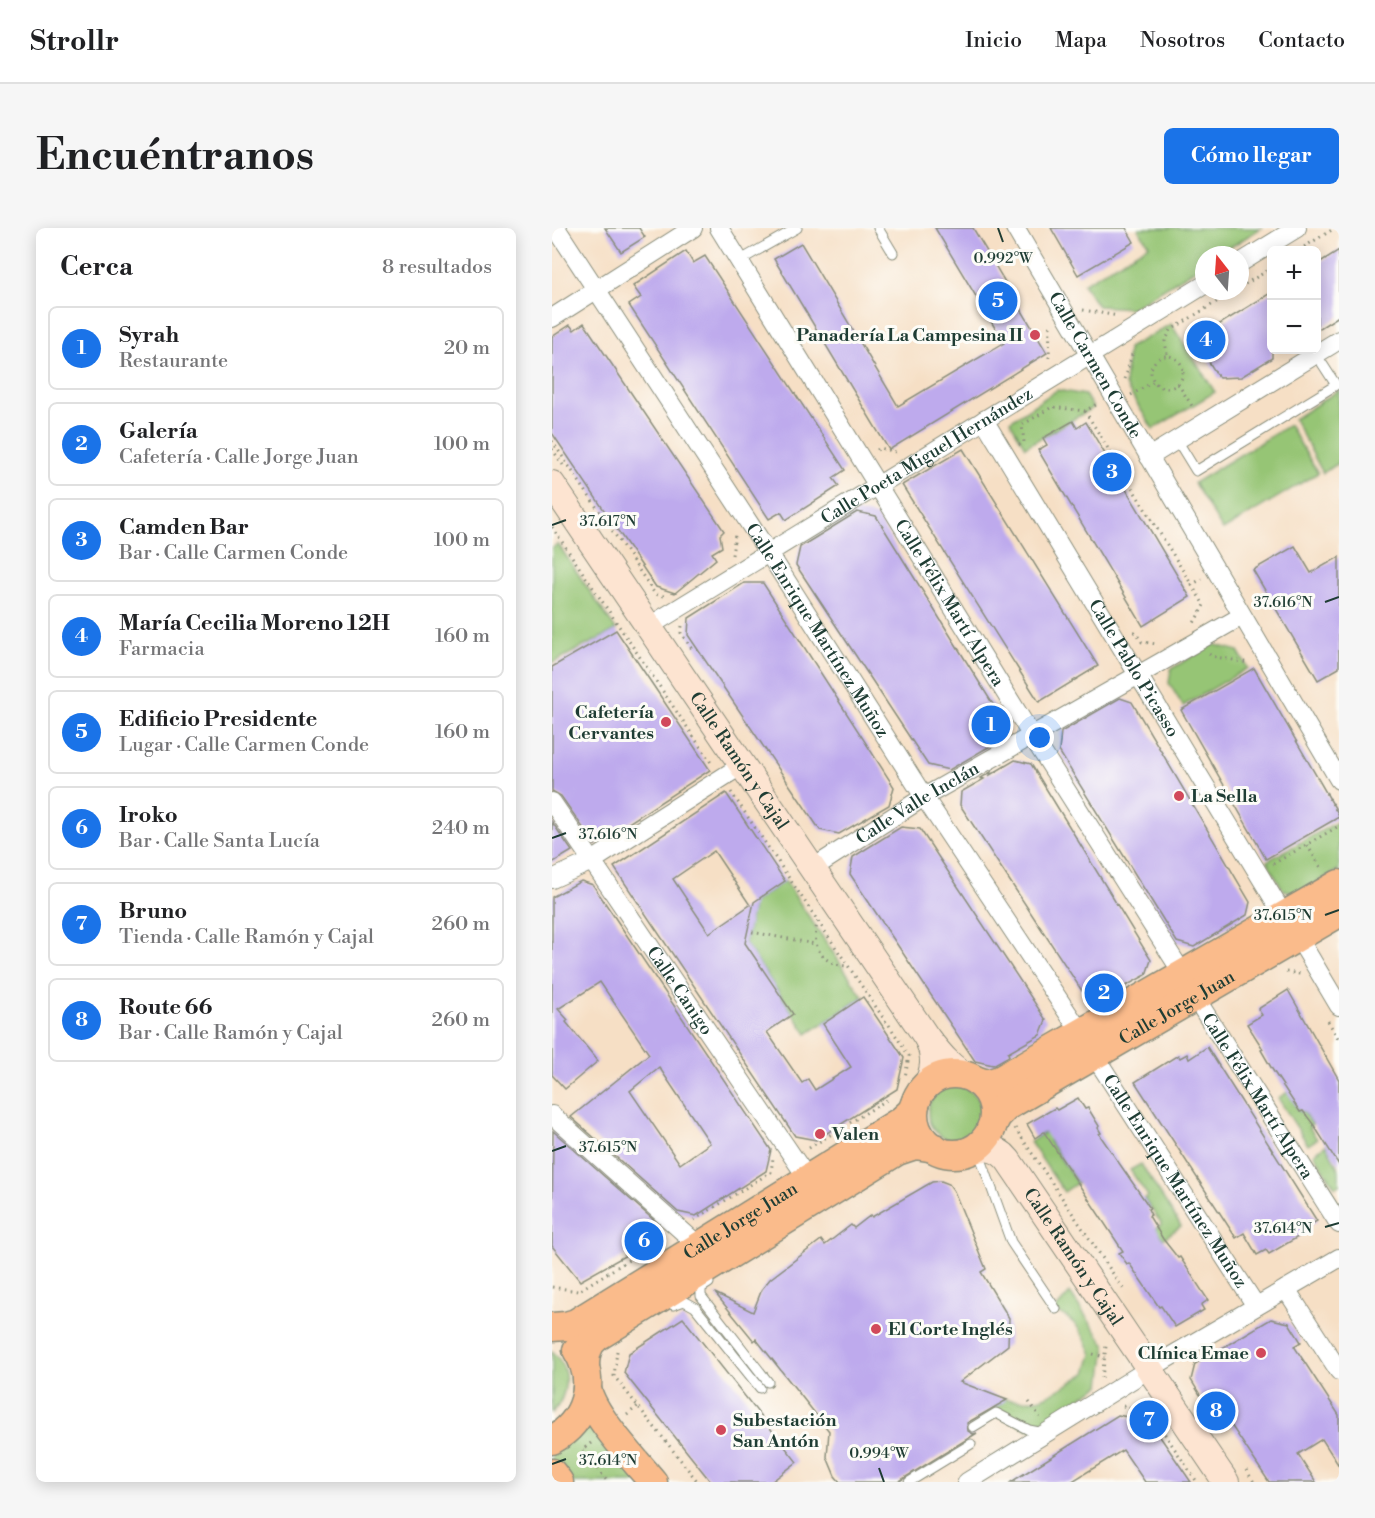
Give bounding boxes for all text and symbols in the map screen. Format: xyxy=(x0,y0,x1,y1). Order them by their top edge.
text: Strollr xyxy=(30,24,119,59)
text: Inicio xyxy=(965,28,1022,54)
text: Mapa xyxy=(1055,28,1107,54)
text: Nosotros xyxy=(1140,28,1225,54)
text: Contacto xyxy=(1258,28,1345,54)
button: Cómo llegar xyxy=(1164,128,1339,184)
text: Encuéntranos xyxy=(36,130,314,183)
north arrow xyxy=(1195,246,1249,300)
map controls xyxy=(1267,246,1321,354)
button: + xyxy=(1267,246,1321,300)
text: 0.992°W xyxy=(973,249,1033,268)
text: Cerca xyxy=(60,251,133,283)
text: 8 resultados xyxy=(382,255,492,280)
pin: 5 xyxy=(978,278,1018,324)
street label: Calle Carmen Conde xyxy=(1043,288,1147,443)
button: − xyxy=(1267,300,1321,354)
pin: 4 xyxy=(1186,318,1226,362)
text: Syrah xyxy=(119,322,179,349)
place label: Panadería La Campesina II xyxy=(796,324,1023,347)
marker: Panadería La Campesina II xyxy=(1028,328,1042,342)
text: 1 xyxy=(77,336,86,361)
text: 20 m xyxy=(444,336,490,361)
text: Restaurante xyxy=(119,349,228,374)
street label: Calle Poeta Miguel Hernández xyxy=(817,382,1037,530)
text: Galería xyxy=(119,418,198,445)
text: 2 xyxy=(75,432,88,457)
text: 100 m xyxy=(434,432,490,457)
text: Cafetería · Calle Jorge Juan xyxy=(119,445,359,470)
pin: 3 xyxy=(1092,450,1132,494)
text: 37.617°N xyxy=(579,512,637,531)
text: Camden Bar xyxy=(119,514,249,541)
street label: Calle Félix Martí Alpera xyxy=(889,515,1010,691)
street label: Calle Enrique Martínez Muñoz xyxy=(740,519,894,742)
text: 3 xyxy=(75,528,88,553)
text: 100 m xyxy=(434,528,490,553)
text: Bar · Calle Carmen Conde xyxy=(119,541,348,566)
text: 37.616°N xyxy=(1254,593,1312,612)
street label: Calle Pablo Picasso xyxy=(1083,595,1184,742)
text: María Cecilia Moreno 12H xyxy=(119,610,390,637)
text: 4 xyxy=(75,624,88,649)
text: 160 m xyxy=(435,624,490,649)
text: Farmacia xyxy=(119,637,205,662)
street label: Calle Ramón y Cajal xyxy=(684,688,794,835)
place label: Cafetería Cervantes xyxy=(568,701,654,745)
pin: 1 xyxy=(972,702,1010,748)
text: Edificio Presidente xyxy=(119,706,317,733)
marker: Cafetería Cervantes xyxy=(659,715,673,729)
text: 5 xyxy=(75,720,88,745)
text: 160 m xyxy=(435,720,490,745)
your location xyxy=(1025,723,1054,752)
text: Lugar · Calle Carmen Conde xyxy=(119,733,369,758)
street label: Calle Valle Inclán xyxy=(851,757,984,850)
place label: La Sella xyxy=(1191,785,1258,808)
marker: La Sella xyxy=(1172,789,1186,803)
text: Iroko xyxy=(119,802,178,829)
text: 6 xyxy=(75,816,88,841)
text: 240 m xyxy=(432,816,490,841)
text: 37.616°N xyxy=(579,825,637,844)
text: Bar · Calle Santa Lucía xyxy=(119,829,320,854)
text: Bruno xyxy=(119,898,187,925)
text: 37.615°N xyxy=(1254,906,1312,925)
text: 7 xyxy=(76,912,87,937)
text: 260 m xyxy=(432,912,490,937)
text: Tienda · Calle Ramón y Cajal xyxy=(119,925,374,950)
street label: Calle Canigo xyxy=(641,942,718,1040)
street label: Calle Jorge Juan xyxy=(1115,965,1239,1050)
pin: 2 xyxy=(1084,970,1124,1016)
text: Route 66 xyxy=(119,994,212,1021)
text: 8 xyxy=(75,1008,88,1033)
text: 260 m xyxy=(432,1008,490,1033)
street label: Calle Félix Martí Alpera xyxy=(1196,1009,1319,1184)
text: Bar · Calle Ramón y Cajal xyxy=(119,1021,343,1046)
street label: Calle Enrique Martínez Muñoz xyxy=(1097,1070,1252,1293)
place label: Valen xyxy=(831,1123,879,1146)
marker: Valen xyxy=(813,1127,827,1141)
text: 37.615°N xyxy=(579,1138,637,1157)
street label: Calle Jorge Juan xyxy=(679,1177,802,1265)
street label: Calle Ramón y Cajal xyxy=(1018,1184,1128,1331)
pin: 6 xyxy=(624,1218,664,1264)
text: 37.614°N xyxy=(1254,1219,1312,1238)
place label: El Corte Inglés xyxy=(888,1318,1013,1341)
marker: El Corte Inglés xyxy=(869,1322,883,1336)
place label: Clínica Emae xyxy=(1137,1342,1249,1365)
marker: Clínica Emae xyxy=(1254,1346,1268,1360)
pin: 8 xyxy=(1196,1388,1236,1434)
pin: 7 xyxy=(1130,1398,1168,1442)
place label: Subestación San Antón xyxy=(733,1409,837,1453)
marker: Subestación San Antón xyxy=(714,1423,728,1437)
text: 0.994°W xyxy=(849,1444,909,1463)
text: 37.614°N xyxy=(579,1451,637,1470)

